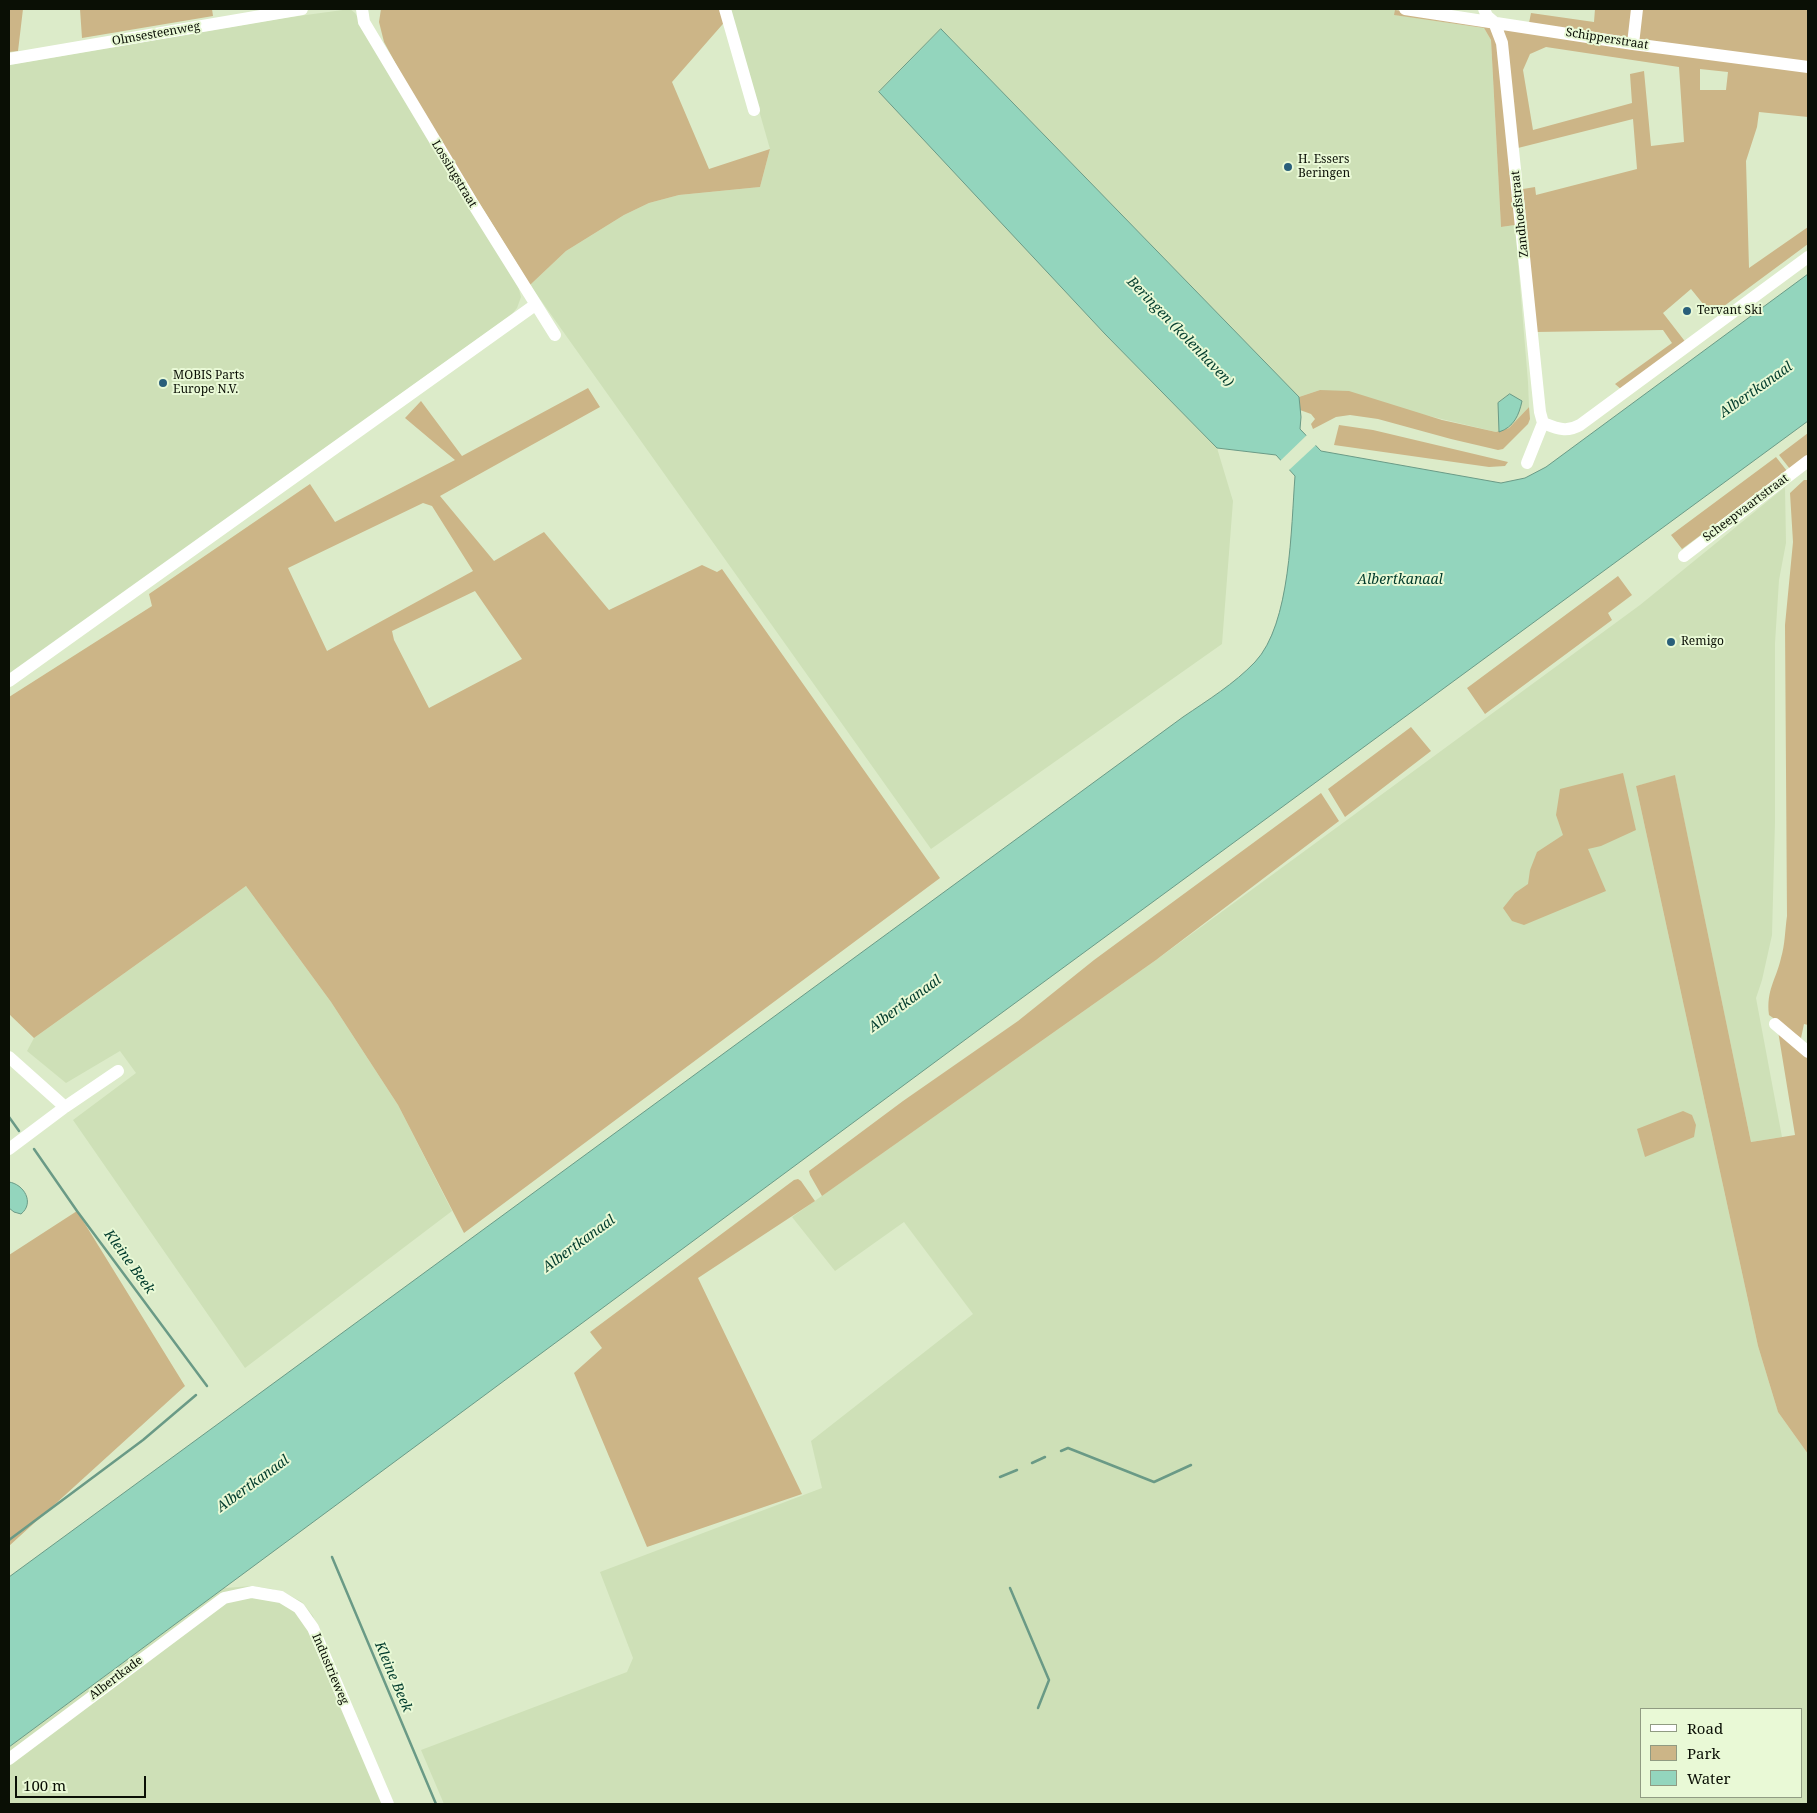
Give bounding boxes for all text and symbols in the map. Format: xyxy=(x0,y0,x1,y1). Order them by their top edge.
street label: Olmsesteenweg xyxy=(111,19,201,49)
street label: Schipperstraat xyxy=(1565,25,1649,53)
street label: Lossingstraat xyxy=(428,138,480,210)
place label: H. Essers Beringen xyxy=(1298,153,1350,181)
marker: H. Essers Beringen xyxy=(1282,161,1294,173)
street label: Zandhoefstraat xyxy=(1508,170,1532,258)
water label: Beringen (kolenhaven) xyxy=(1123,274,1237,390)
place label: Tervant Ski xyxy=(1697,304,1762,318)
marker: Tervant Ski xyxy=(1681,305,1693,317)
water label: Albertkanaal xyxy=(1716,359,1796,421)
place label: MOBIS Parts Europe N.V. xyxy=(173,369,244,397)
marker: MOBIS Parts Europe N.V. xyxy=(157,377,169,389)
street label: Scheepvaartstraat xyxy=(1700,471,1792,545)
water label: Albertkanaal xyxy=(1357,572,1443,588)
place label: Remigo xyxy=(1681,635,1724,649)
marker: Remigo xyxy=(1665,636,1677,648)
water label: Albertkanaal xyxy=(865,972,945,1036)
water label: Albertkanaal xyxy=(539,1212,619,1276)
water label: Kleine Beek xyxy=(100,1227,158,1297)
water label: Albertkanaal xyxy=(213,1452,293,1516)
street label: Industrieweg xyxy=(309,1631,351,1707)
water label: Kleine Beek xyxy=(371,1639,415,1715)
street label: Albertkade xyxy=(86,1653,146,1703)
legend xyxy=(1640,1708,1802,1798)
text: Road xyxy=(1687,1718,1723,1738)
text: Park xyxy=(1687,1743,1720,1763)
scale bar xyxy=(18,1766,149,1798)
text: Water xyxy=(1687,1768,1730,1788)
text: 100 m xyxy=(23,1775,66,1795)

